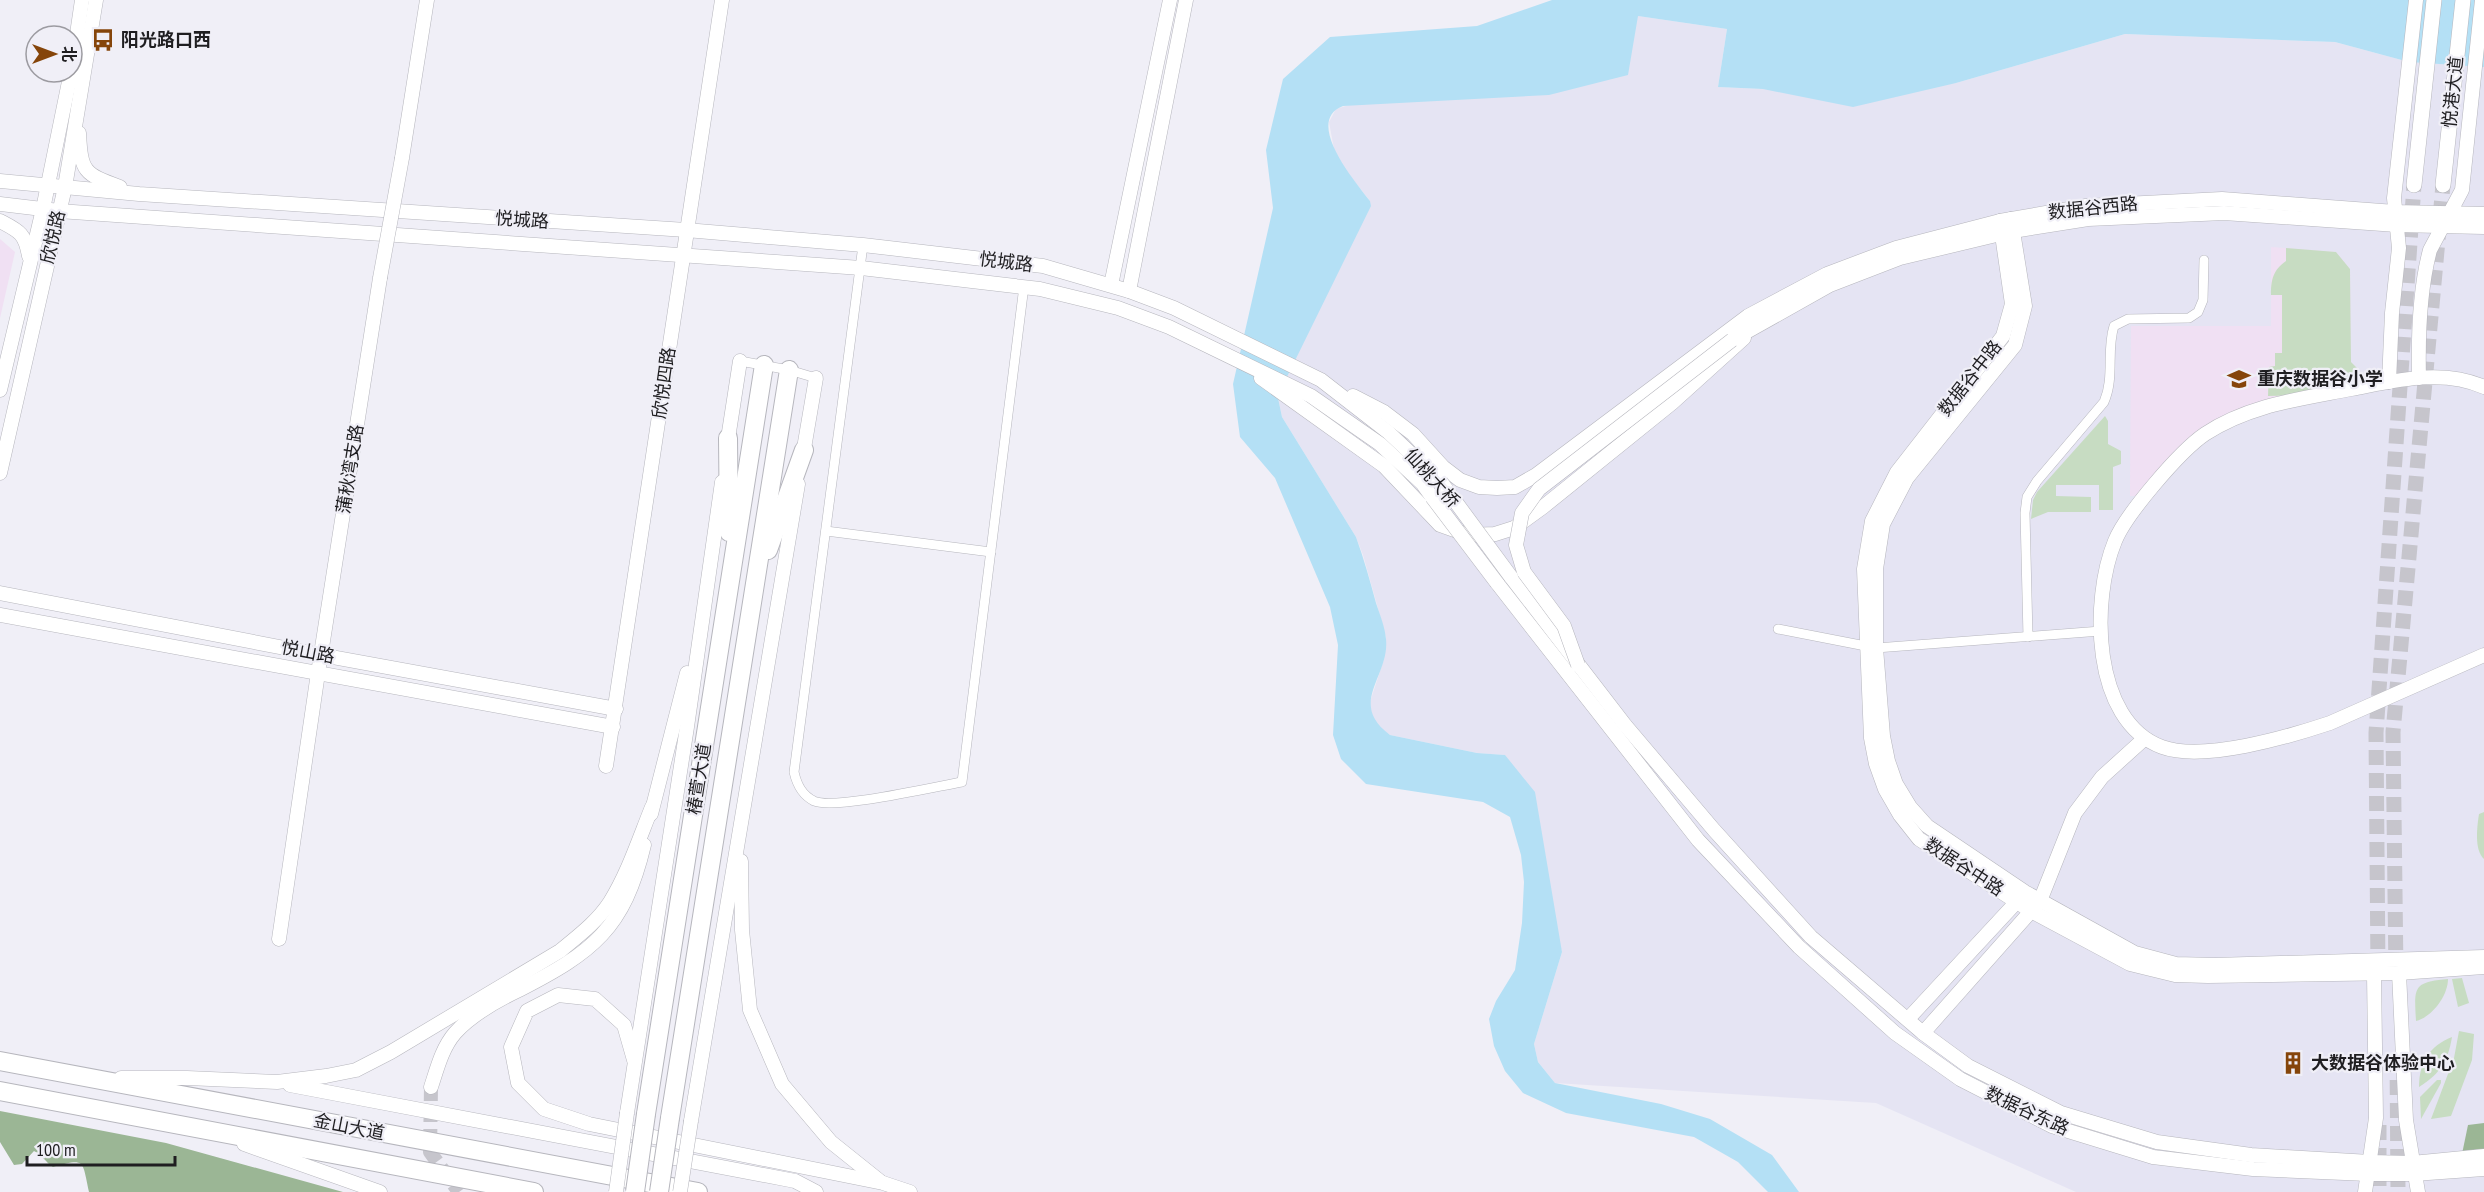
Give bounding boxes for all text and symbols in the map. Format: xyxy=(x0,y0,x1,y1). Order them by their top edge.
north arrow xyxy=(24,24,84,84)
bus stop icon: 阳光路口西 xyxy=(90,27,116,53)
place label: 阳光路口西 xyxy=(121,28,211,51)
text: 北 xyxy=(59,46,79,62)
street label: 悦港大道 xyxy=(2437,55,2468,129)
street label: 数据谷西路 xyxy=(2047,191,2139,224)
street label: 悦城路 xyxy=(494,206,550,233)
street label: 欣悦路 xyxy=(35,208,70,266)
street label: 悦城路 xyxy=(978,247,1034,276)
street label: 数据谷中路 xyxy=(1933,335,2006,420)
street label: 欣悦四路 xyxy=(647,346,680,420)
school or university icon: 重庆数据谷小学 xyxy=(2226,366,2252,392)
place label: 重庆数据谷小学 xyxy=(2257,367,2383,390)
street label: 蒲秋湾支路 xyxy=(331,423,368,515)
street label: 仙桃大桥 xyxy=(1400,443,1465,512)
street label: 悦山路 xyxy=(279,635,337,668)
street label: 椿萱大道 xyxy=(682,742,715,816)
street label: 数据谷中路 xyxy=(1920,832,2008,901)
building icon: 大数据谷体验中心 xyxy=(2280,1050,2306,1076)
place label: 大数据谷体验中心 xyxy=(2311,1051,2455,1074)
street label: 数据谷东路 xyxy=(1982,1081,2073,1140)
street label: 金山大道 xyxy=(312,1108,387,1145)
scale bar xyxy=(27,1129,176,1167)
text: 100 m xyxy=(36,1138,76,1161)

